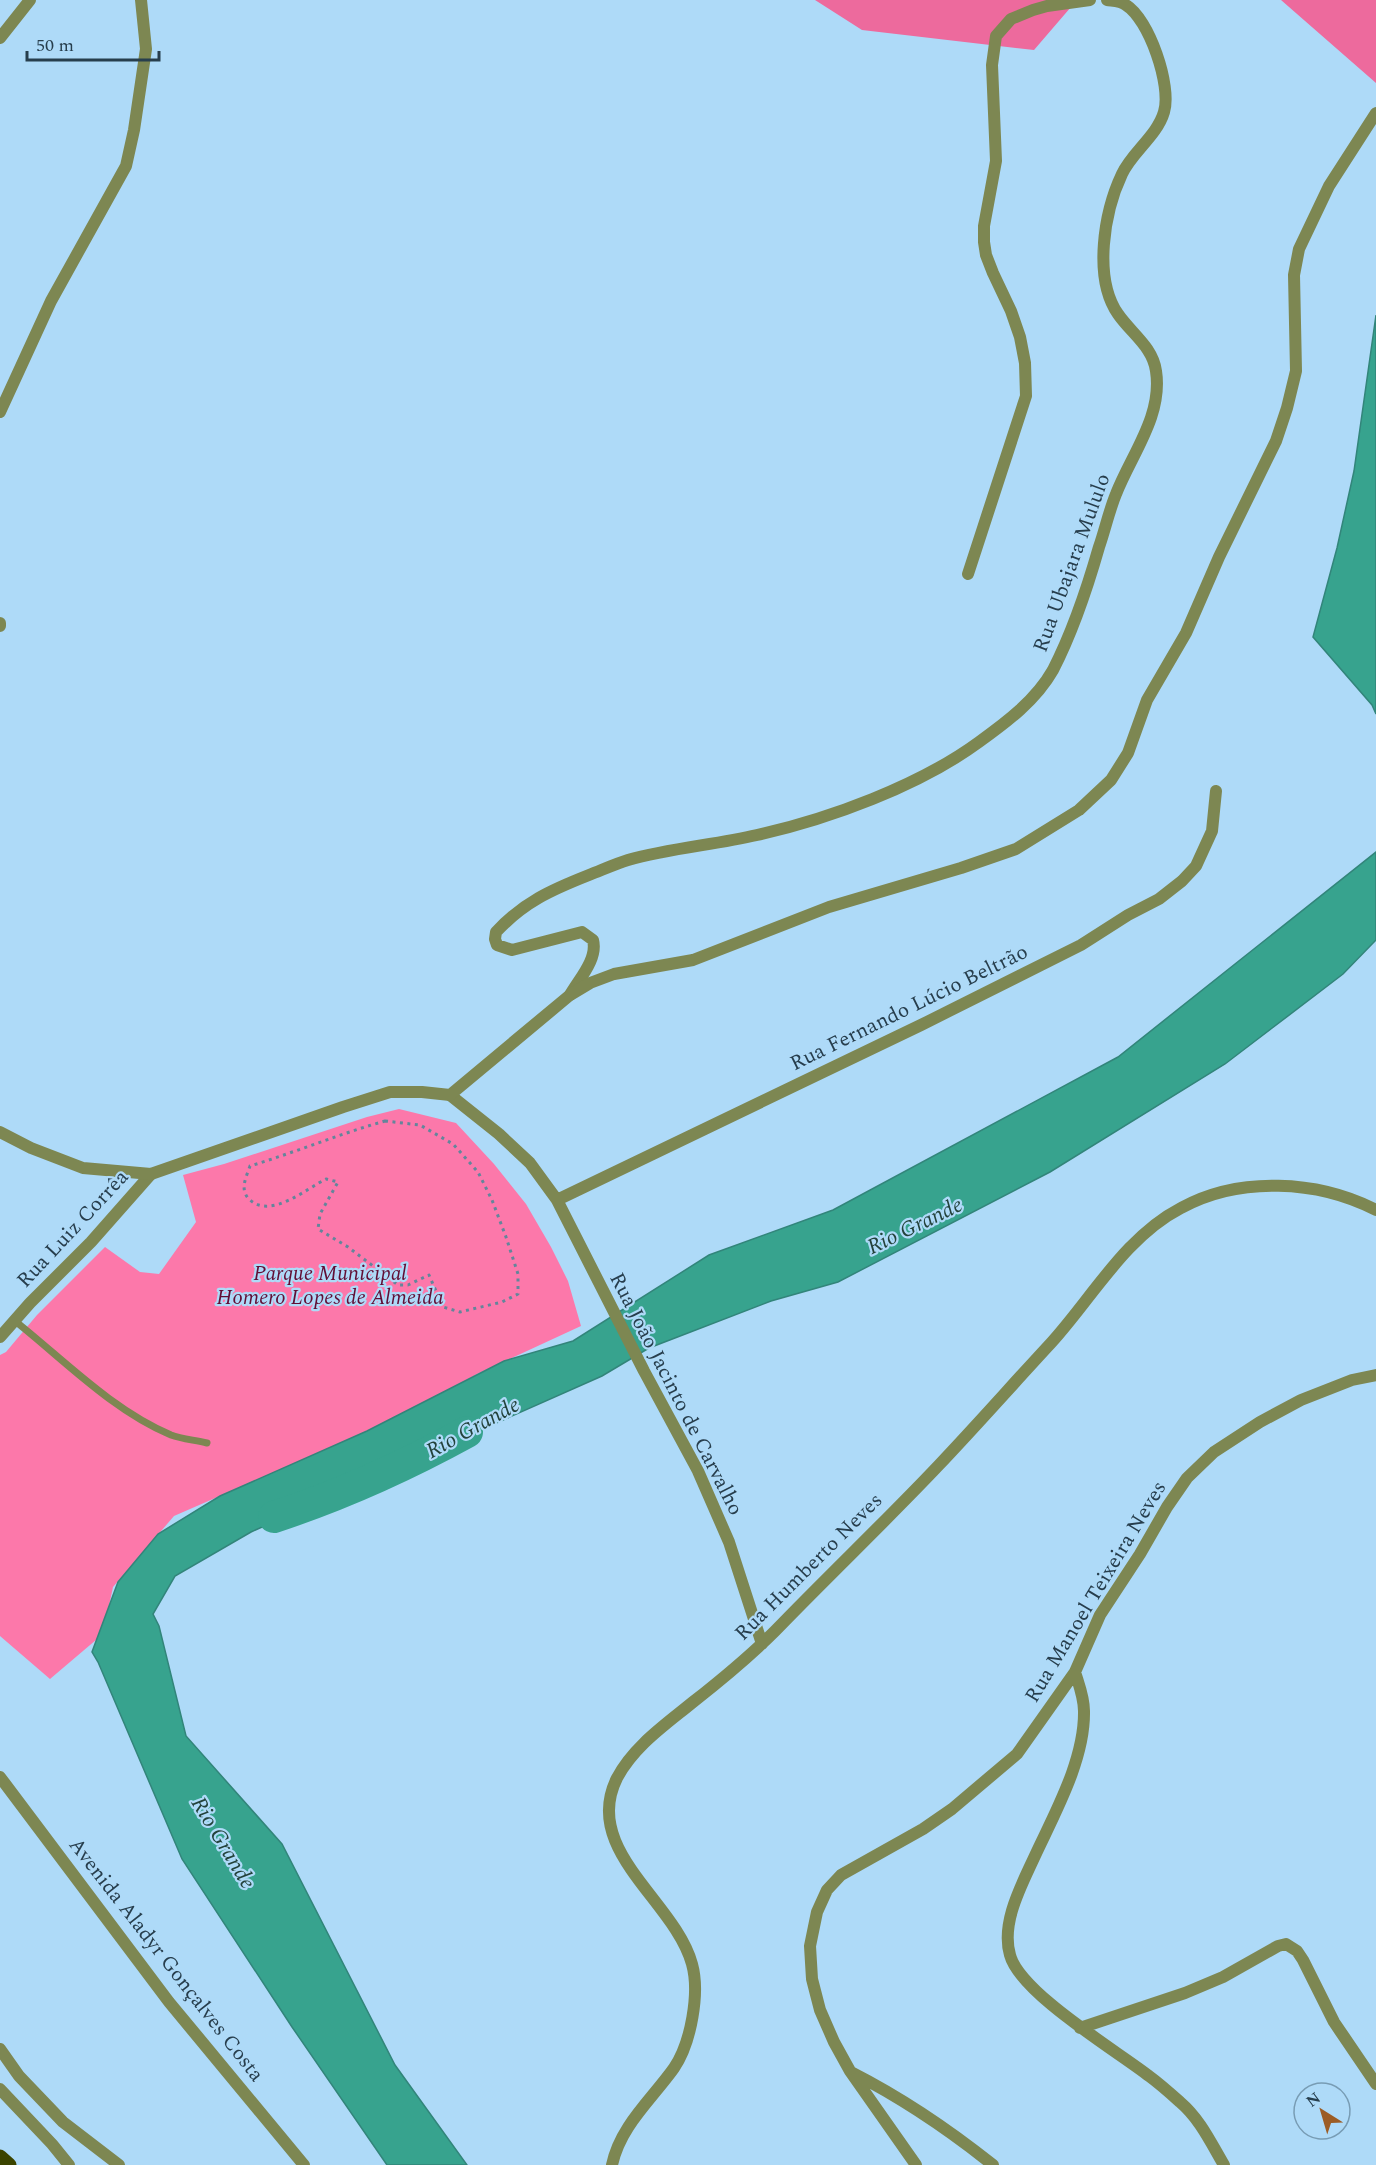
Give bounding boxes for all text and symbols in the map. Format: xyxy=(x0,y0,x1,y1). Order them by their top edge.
scale bar xyxy=(27,24,159,62)
text: 50 m xyxy=(36,32,74,59)
street label: Rua Ubajara Mululo xyxy=(1025,469,1119,657)
street label: Rua Fernando Lúcio Beltrão xyxy=(785,936,1033,1080)
street label: Rua Luiz Corrêa xyxy=(9,1162,137,1295)
water label: Rio Grande xyxy=(861,1189,969,1263)
park label: Parque Municipal Homero Lopes de Almeida xyxy=(216,1258,444,1314)
street label: Rua João Jacinto de Carvalho xyxy=(601,1267,751,1521)
water label: Rio Grande xyxy=(420,1389,526,1467)
street label: Rua Manoel Teixeira Neves xyxy=(1017,1475,1175,1709)
street label: Rua Humberto Neves xyxy=(728,1486,890,1648)
water label: Rio Grande xyxy=(182,1790,264,1896)
street label: Avenida Aladyr Gonçalves Costa xyxy=(60,1831,272,2090)
north arrow xyxy=(1292,2081,1352,2141)
text: N xyxy=(1301,2086,1326,2113)

